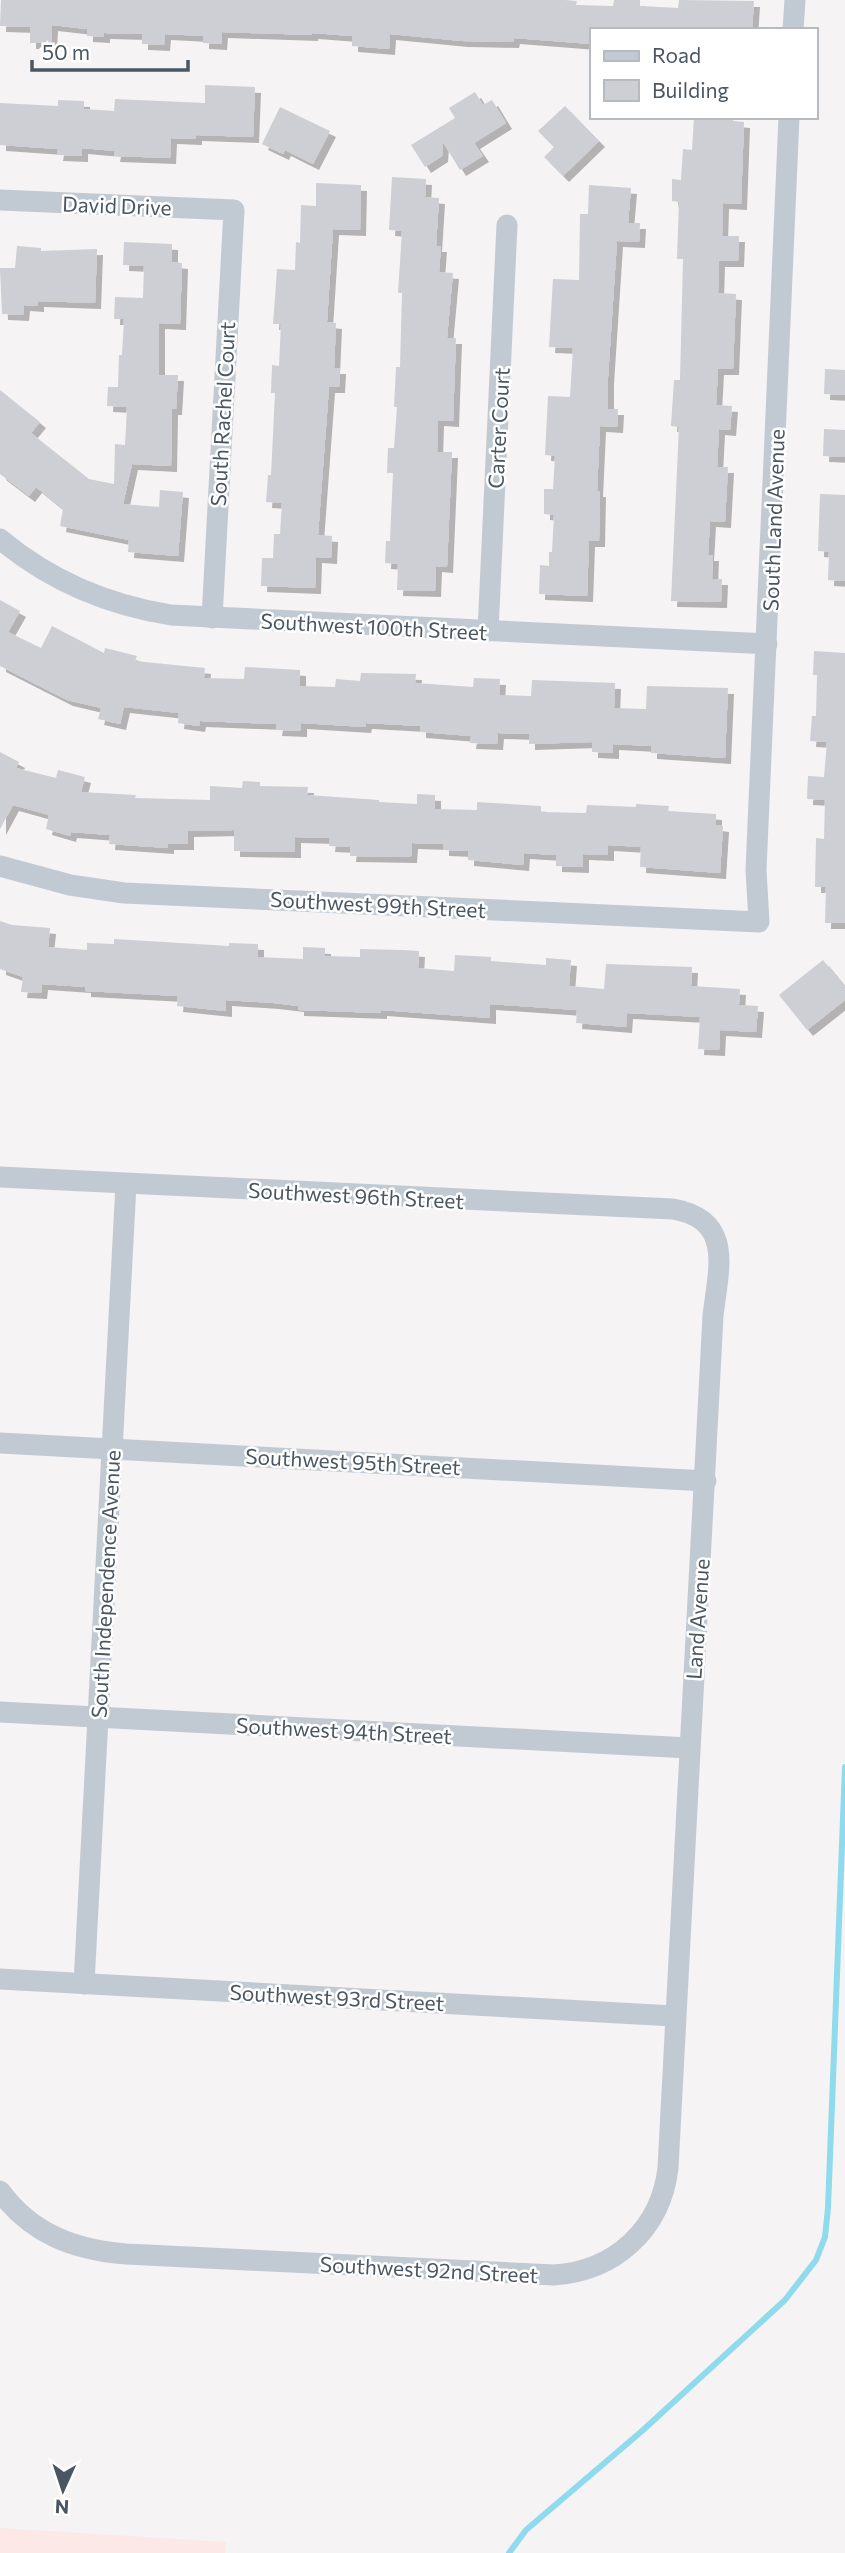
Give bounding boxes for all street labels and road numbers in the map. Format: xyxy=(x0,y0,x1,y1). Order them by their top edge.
street label: David Drive xyxy=(62,191,172,219)
street label: South Rachel Court xyxy=(205,321,239,507)
street label: Carter Court xyxy=(482,367,514,489)
street label: South Land Avenue xyxy=(757,428,789,612)
street label: Southwest 100th Street xyxy=(260,608,488,644)
street label: Southwest 99th Street xyxy=(269,886,487,922)
street label: Southwest 96th Street xyxy=(247,1177,465,1213)
street label: Southwest 95th Street xyxy=(245,1443,461,1479)
street label: South Independence Avenue xyxy=(85,1449,125,1719)
street label: Land Avenue xyxy=(680,1558,714,1680)
street label: Southwest 94th Street xyxy=(235,1712,453,1748)
street label: Southwest 93rd Street xyxy=(229,1979,445,2015)
street label: Southwest 92nd Street xyxy=(319,2251,539,2287)

